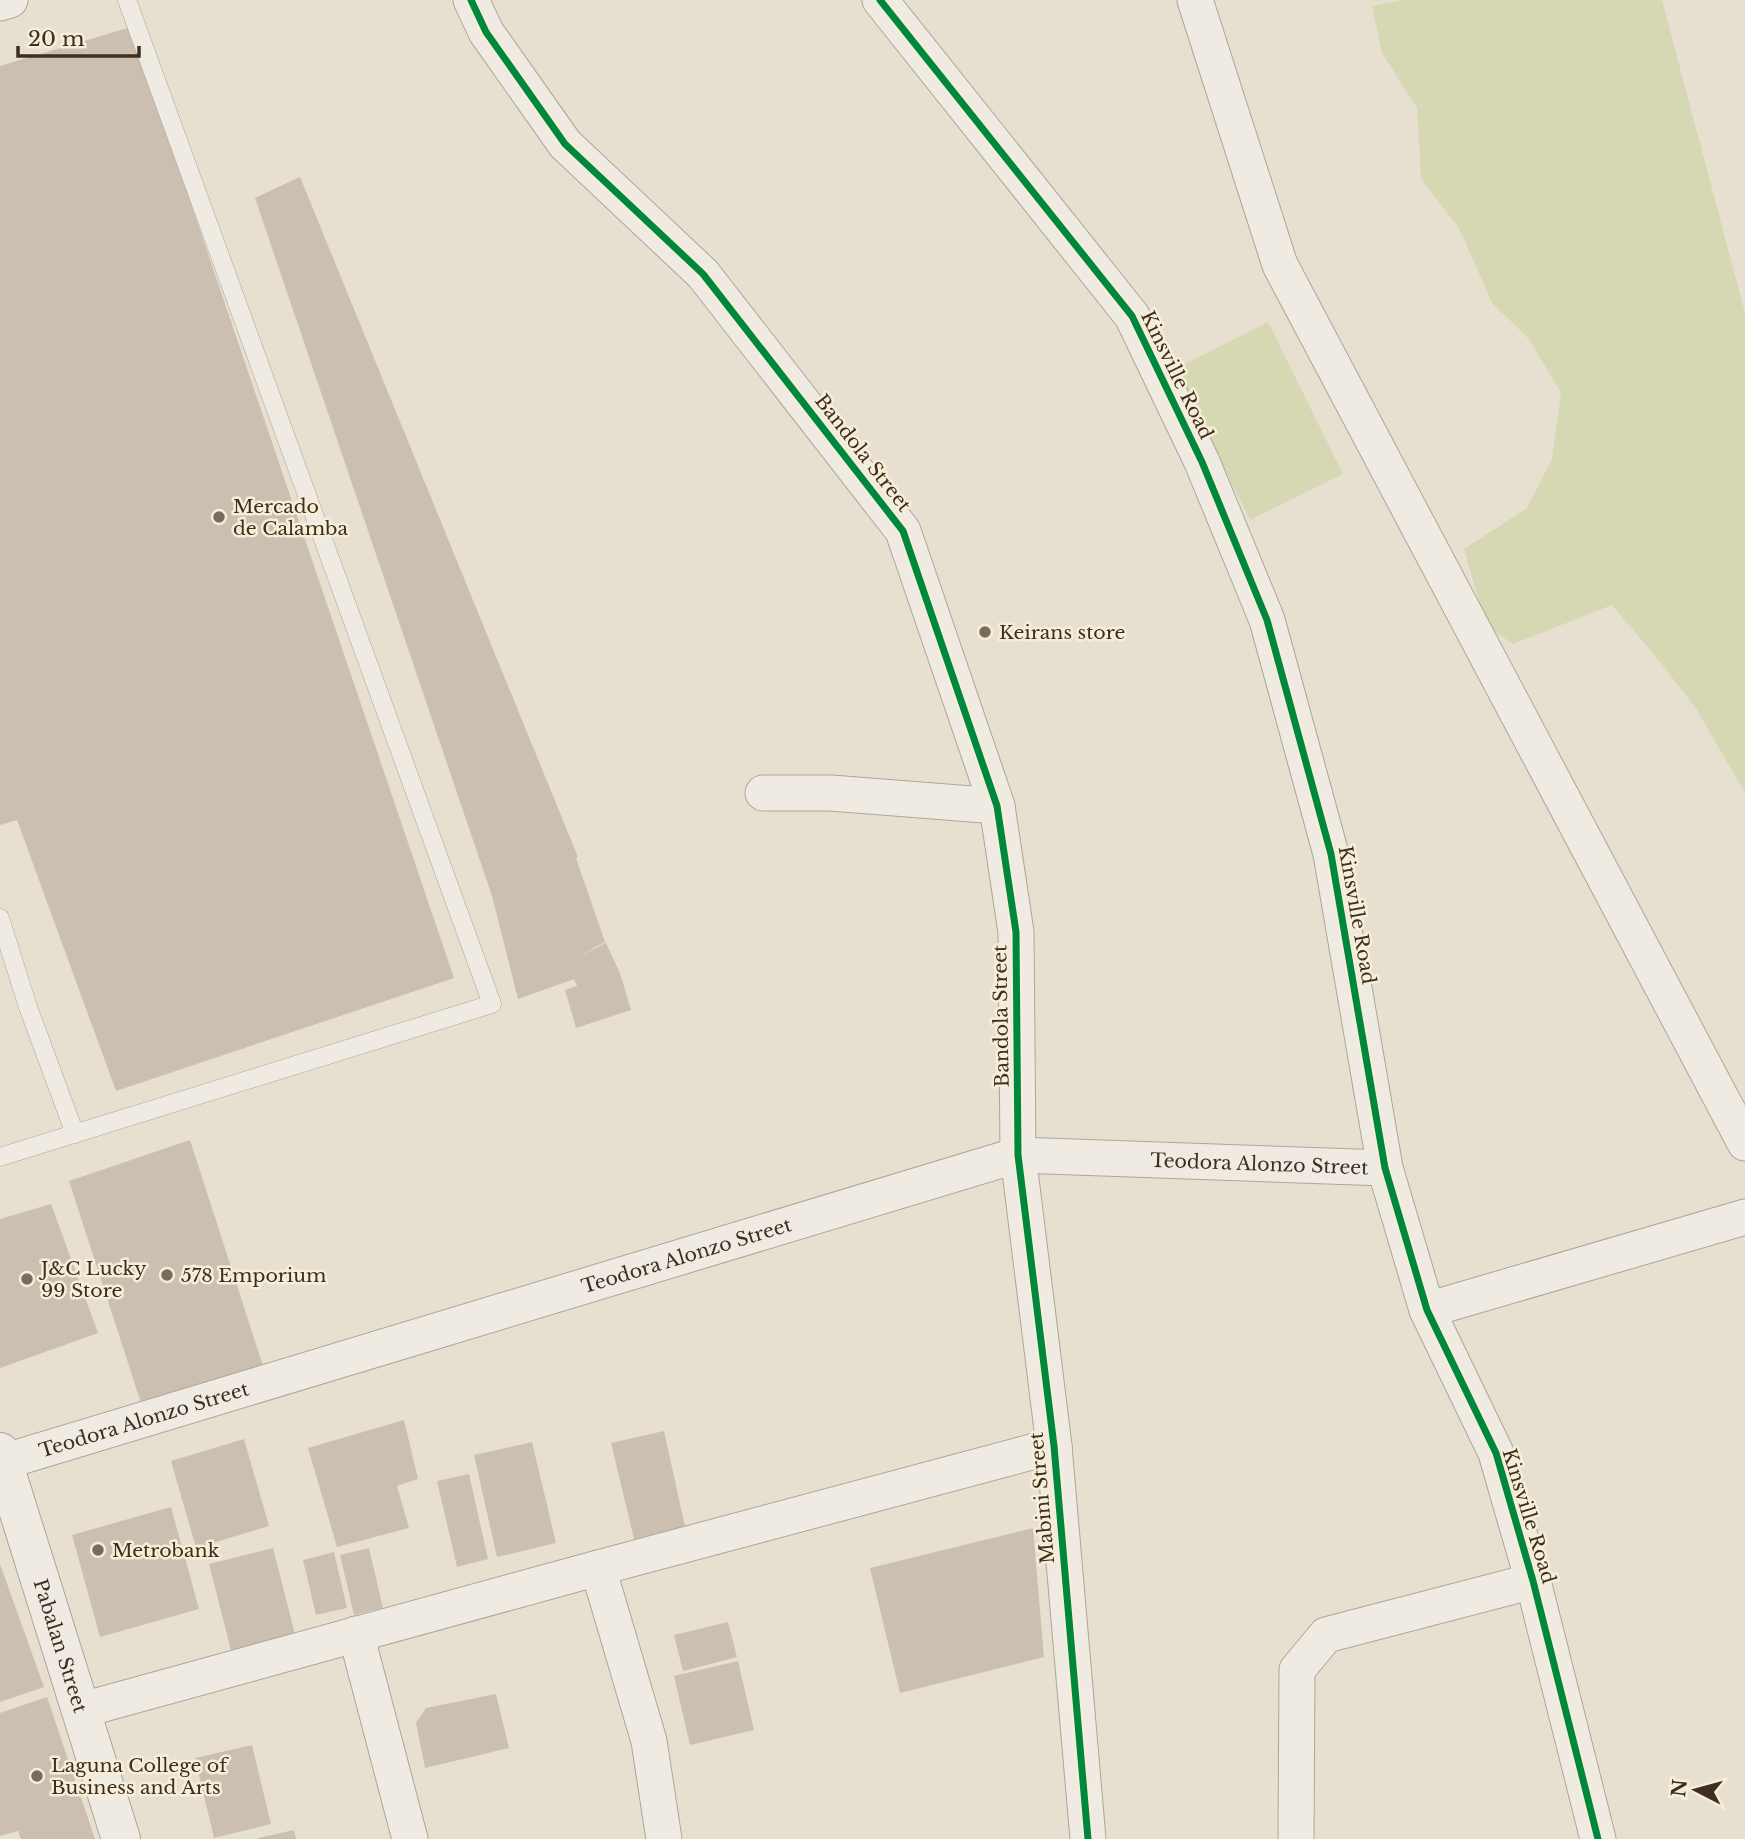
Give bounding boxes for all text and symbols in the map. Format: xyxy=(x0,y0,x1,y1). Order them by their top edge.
scale bar xyxy=(18,14,138,58)
text: 20 m xyxy=(28,26,85,52)
street label: Kinsville Road xyxy=(1136,307,1218,443)
street label: Bandola Street xyxy=(810,390,916,517)
place label: Mercado de Calamba xyxy=(233,495,348,540)
marker: Mercado de Calamba xyxy=(211,509,227,525)
place label: Keirans store xyxy=(999,621,1125,644)
marker: Keirans store xyxy=(977,624,993,640)
street label: Kinsville Road xyxy=(1334,844,1381,986)
street label: Bandola Street xyxy=(988,944,1014,1087)
street label: Teodora Alonzo Street xyxy=(1150,1148,1370,1179)
street label: Teodora Alonzo Street xyxy=(579,1212,795,1298)
place label: J&C Lucky 99 Store xyxy=(38,1257,146,1302)
place label: 578 Emporium xyxy=(181,1264,326,1287)
marker: 578 Emporium xyxy=(159,1267,175,1283)
marker: J&C Lucky 99 Store xyxy=(19,1271,35,1287)
street label: Teodora Alonzo Street xyxy=(36,1377,252,1462)
street label: Mabini Street xyxy=(1025,1430,1059,1565)
street label: Kinsville Road xyxy=(1498,1446,1561,1587)
place label: Metrobank xyxy=(112,1539,220,1562)
marker: Metrobank xyxy=(90,1542,106,1558)
street label: Pabalan Street xyxy=(29,1576,93,1716)
place label: Laguna College of Business and Arts xyxy=(51,1754,229,1799)
north arrow xyxy=(1661,1755,1731,1825)
marker: Laguna College of Business and Arts xyxy=(29,1768,45,1784)
text: N xyxy=(1667,1778,1692,1798)

